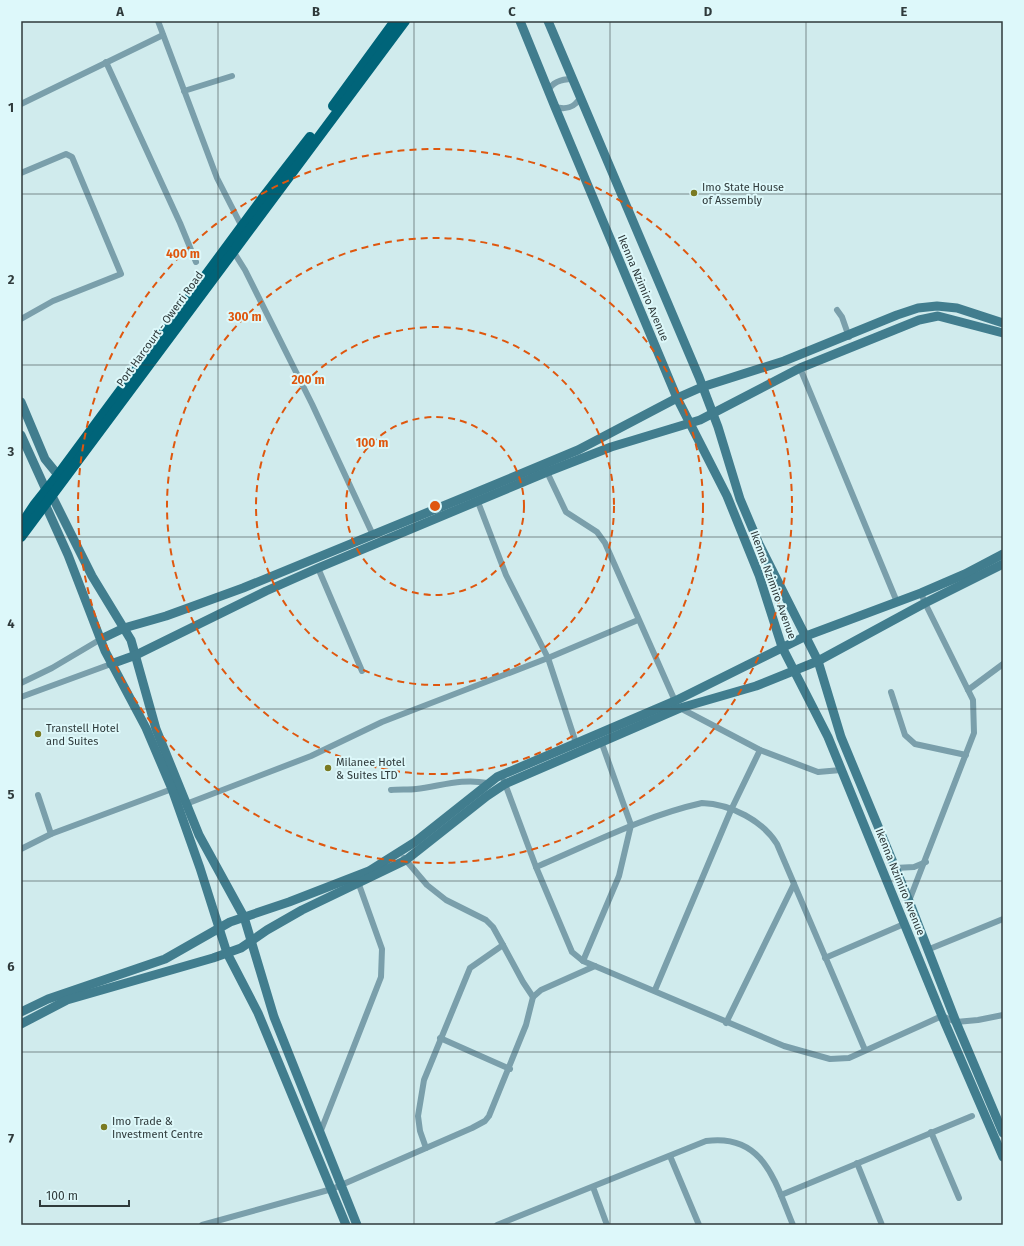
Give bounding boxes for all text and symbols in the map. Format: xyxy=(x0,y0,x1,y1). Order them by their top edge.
text: A xyxy=(115,4,124,19)
text: B xyxy=(312,4,320,19)
text: C xyxy=(508,4,516,19)
text: D xyxy=(704,4,713,19)
text: E xyxy=(901,4,908,19)
text: 1 xyxy=(8,100,14,115)
place label: Imo State House of Assembly xyxy=(702,181,784,207)
marker: Imo State House of Assembly xyxy=(689,188,699,198)
street label: Ikenna Nzimiro Avenue xyxy=(615,233,671,343)
text: 400 m xyxy=(166,247,200,261)
street label: Port Harcourt - Owerri Road xyxy=(114,269,206,389)
text: 2 xyxy=(8,272,15,287)
text: 300 m xyxy=(227,310,262,324)
text: 200 m xyxy=(291,373,325,387)
text: 100 m xyxy=(356,436,388,450)
text: 3 xyxy=(7,444,15,459)
centre of rings xyxy=(428,499,442,513)
street label: Ikenna Nzimiro Avenue xyxy=(747,529,799,641)
text: 4 xyxy=(7,616,15,631)
place label: Transtell Hotel and Suites xyxy=(46,722,119,748)
marker: Transtell Hotel and Suites xyxy=(33,729,43,739)
place label: Milanee Hotel & Suites LTD xyxy=(336,756,405,782)
marker: Milanee Hotel & Suites LTD xyxy=(323,763,333,773)
text: 5 xyxy=(8,787,15,802)
street label: Ikenna Nzimiro Avenue xyxy=(873,827,927,937)
text: 6 xyxy=(7,959,15,974)
place label: Imo Trade & Investment Centre xyxy=(112,1115,203,1141)
marker: Imo Trade & Investment Centre xyxy=(99,1122,109,1132)
text: 7 xyxy=(8,1131,14,1146)
scale bar xyxy=(40,1182,129,1208)
text: 100 m xyxy=(46,1189,78,1203)

